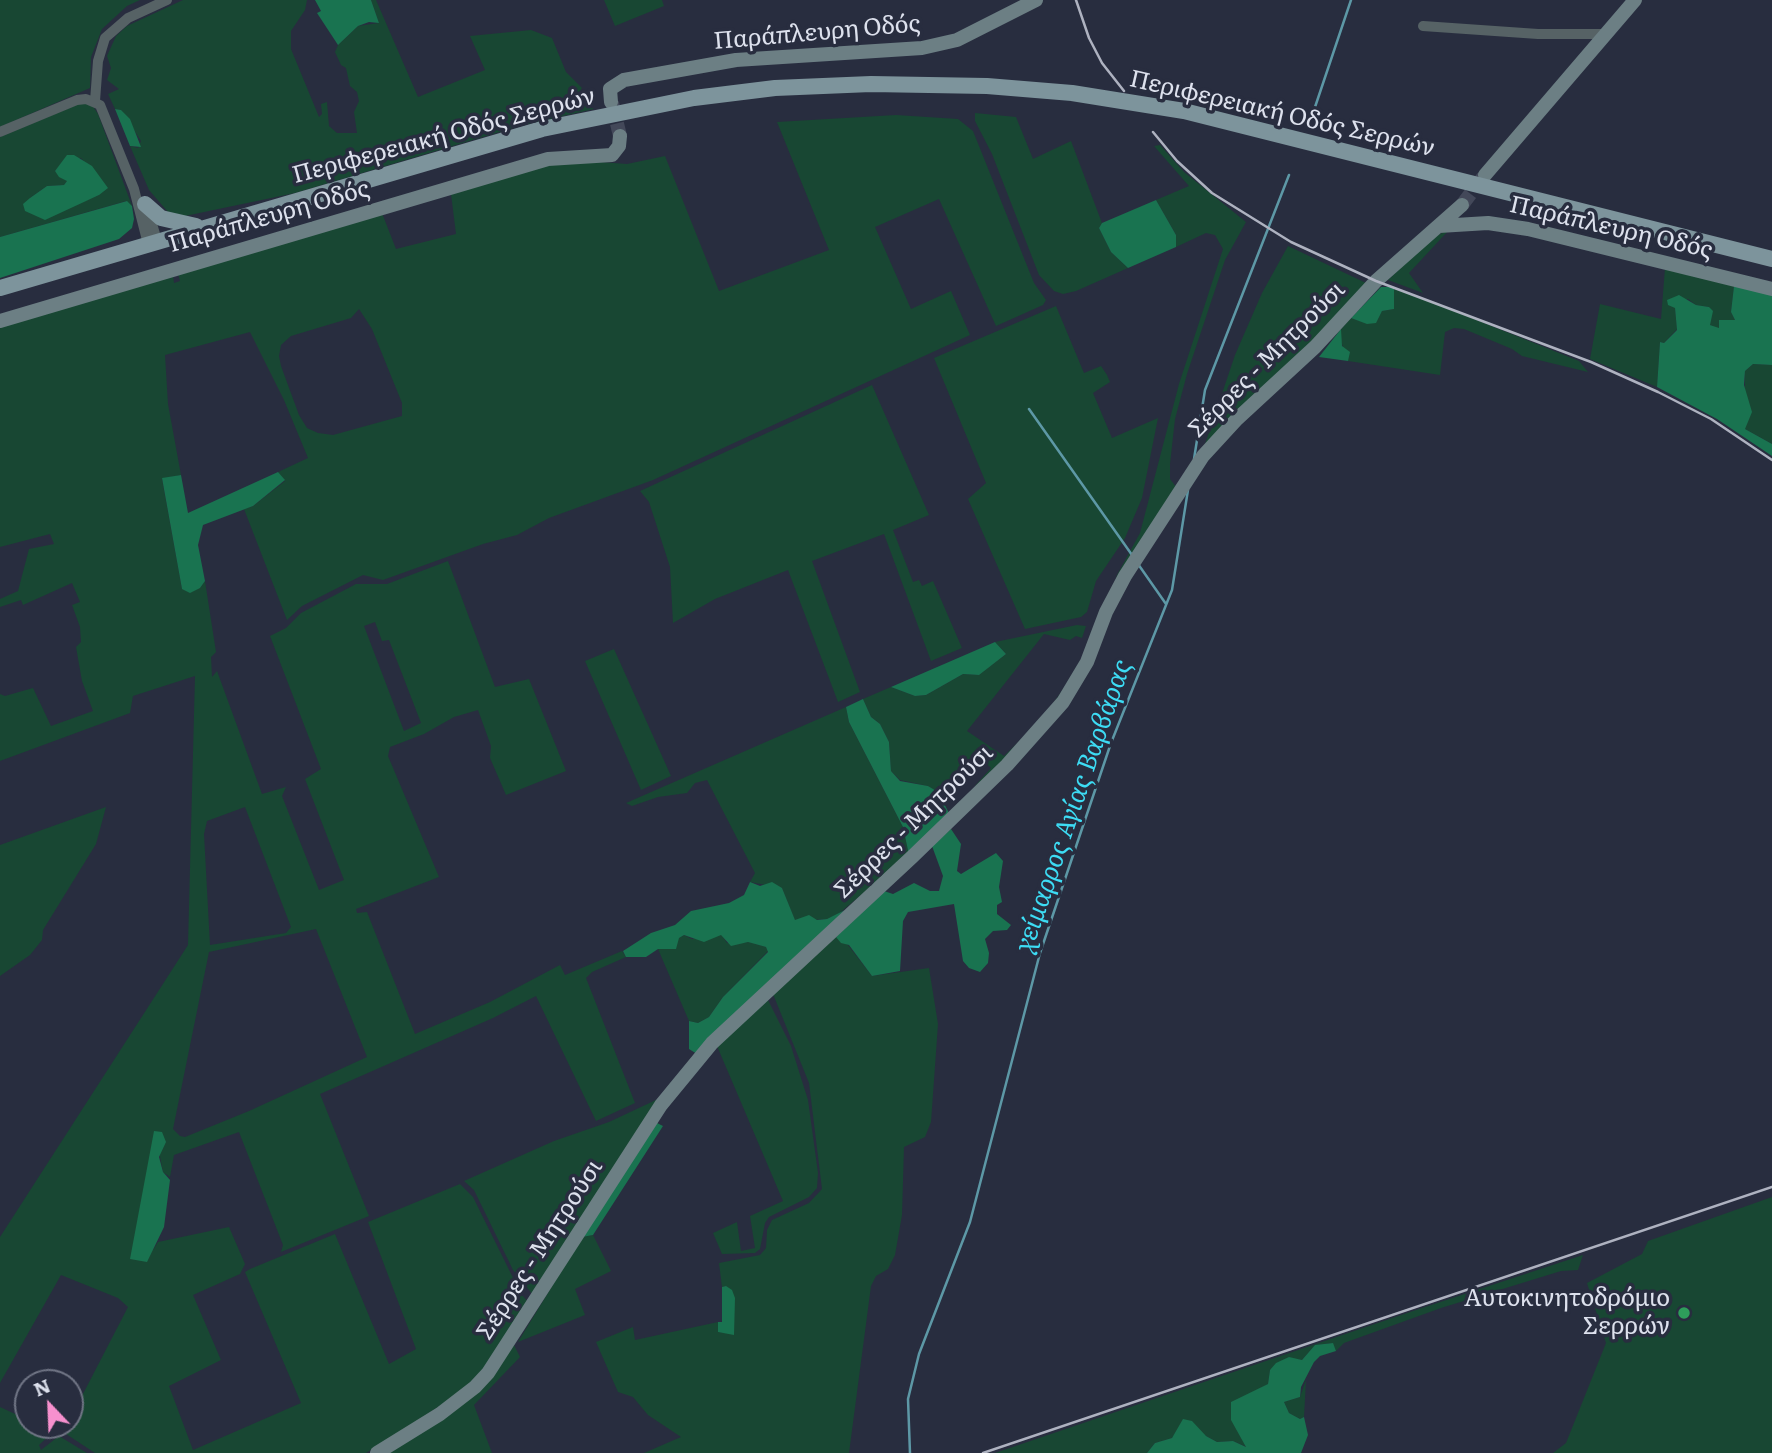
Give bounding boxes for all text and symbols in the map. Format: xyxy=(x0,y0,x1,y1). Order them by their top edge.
street label: Παράπλευρη Οδός xyxy=(712,10,922,56)
street label: Περιφερειακή Οδός Σερρών xyxy=(1126,65,1438,163)
street label: Περιφερειακή Οδός Σερρών xyxy=(289,82,599,190)
street label: Παράπλευρη Οδός xyxy=(165,175,373,259)
street label: Παράπλευρη Οδός xyxy=(1507,191,1715,265)
street label: Σέρρες - Μητρούσι xyxy=(1183,276,1351,444)
water label: χείμαρρος Αγίας Βαρβάρας xyxy=(1009,655,1139,957)
street label: Σέρρες - Μητρούσι xyxy=(829,739,999,905)
street label: Σέρρες - Μητρούσι xyxy=(471,1154,609,1346)
place label: Αυτοκινητοδρόμιο Σερρών xyxy=(1464,1285,1670,1341)
marker: Αυτοκινητοδρόμιο Σερρών xyxy=(1676,1305,1692,1321)
north arrow xyxy=(14,1369,84,1439)
text: N xyxy=(29,1371,54,1403)

